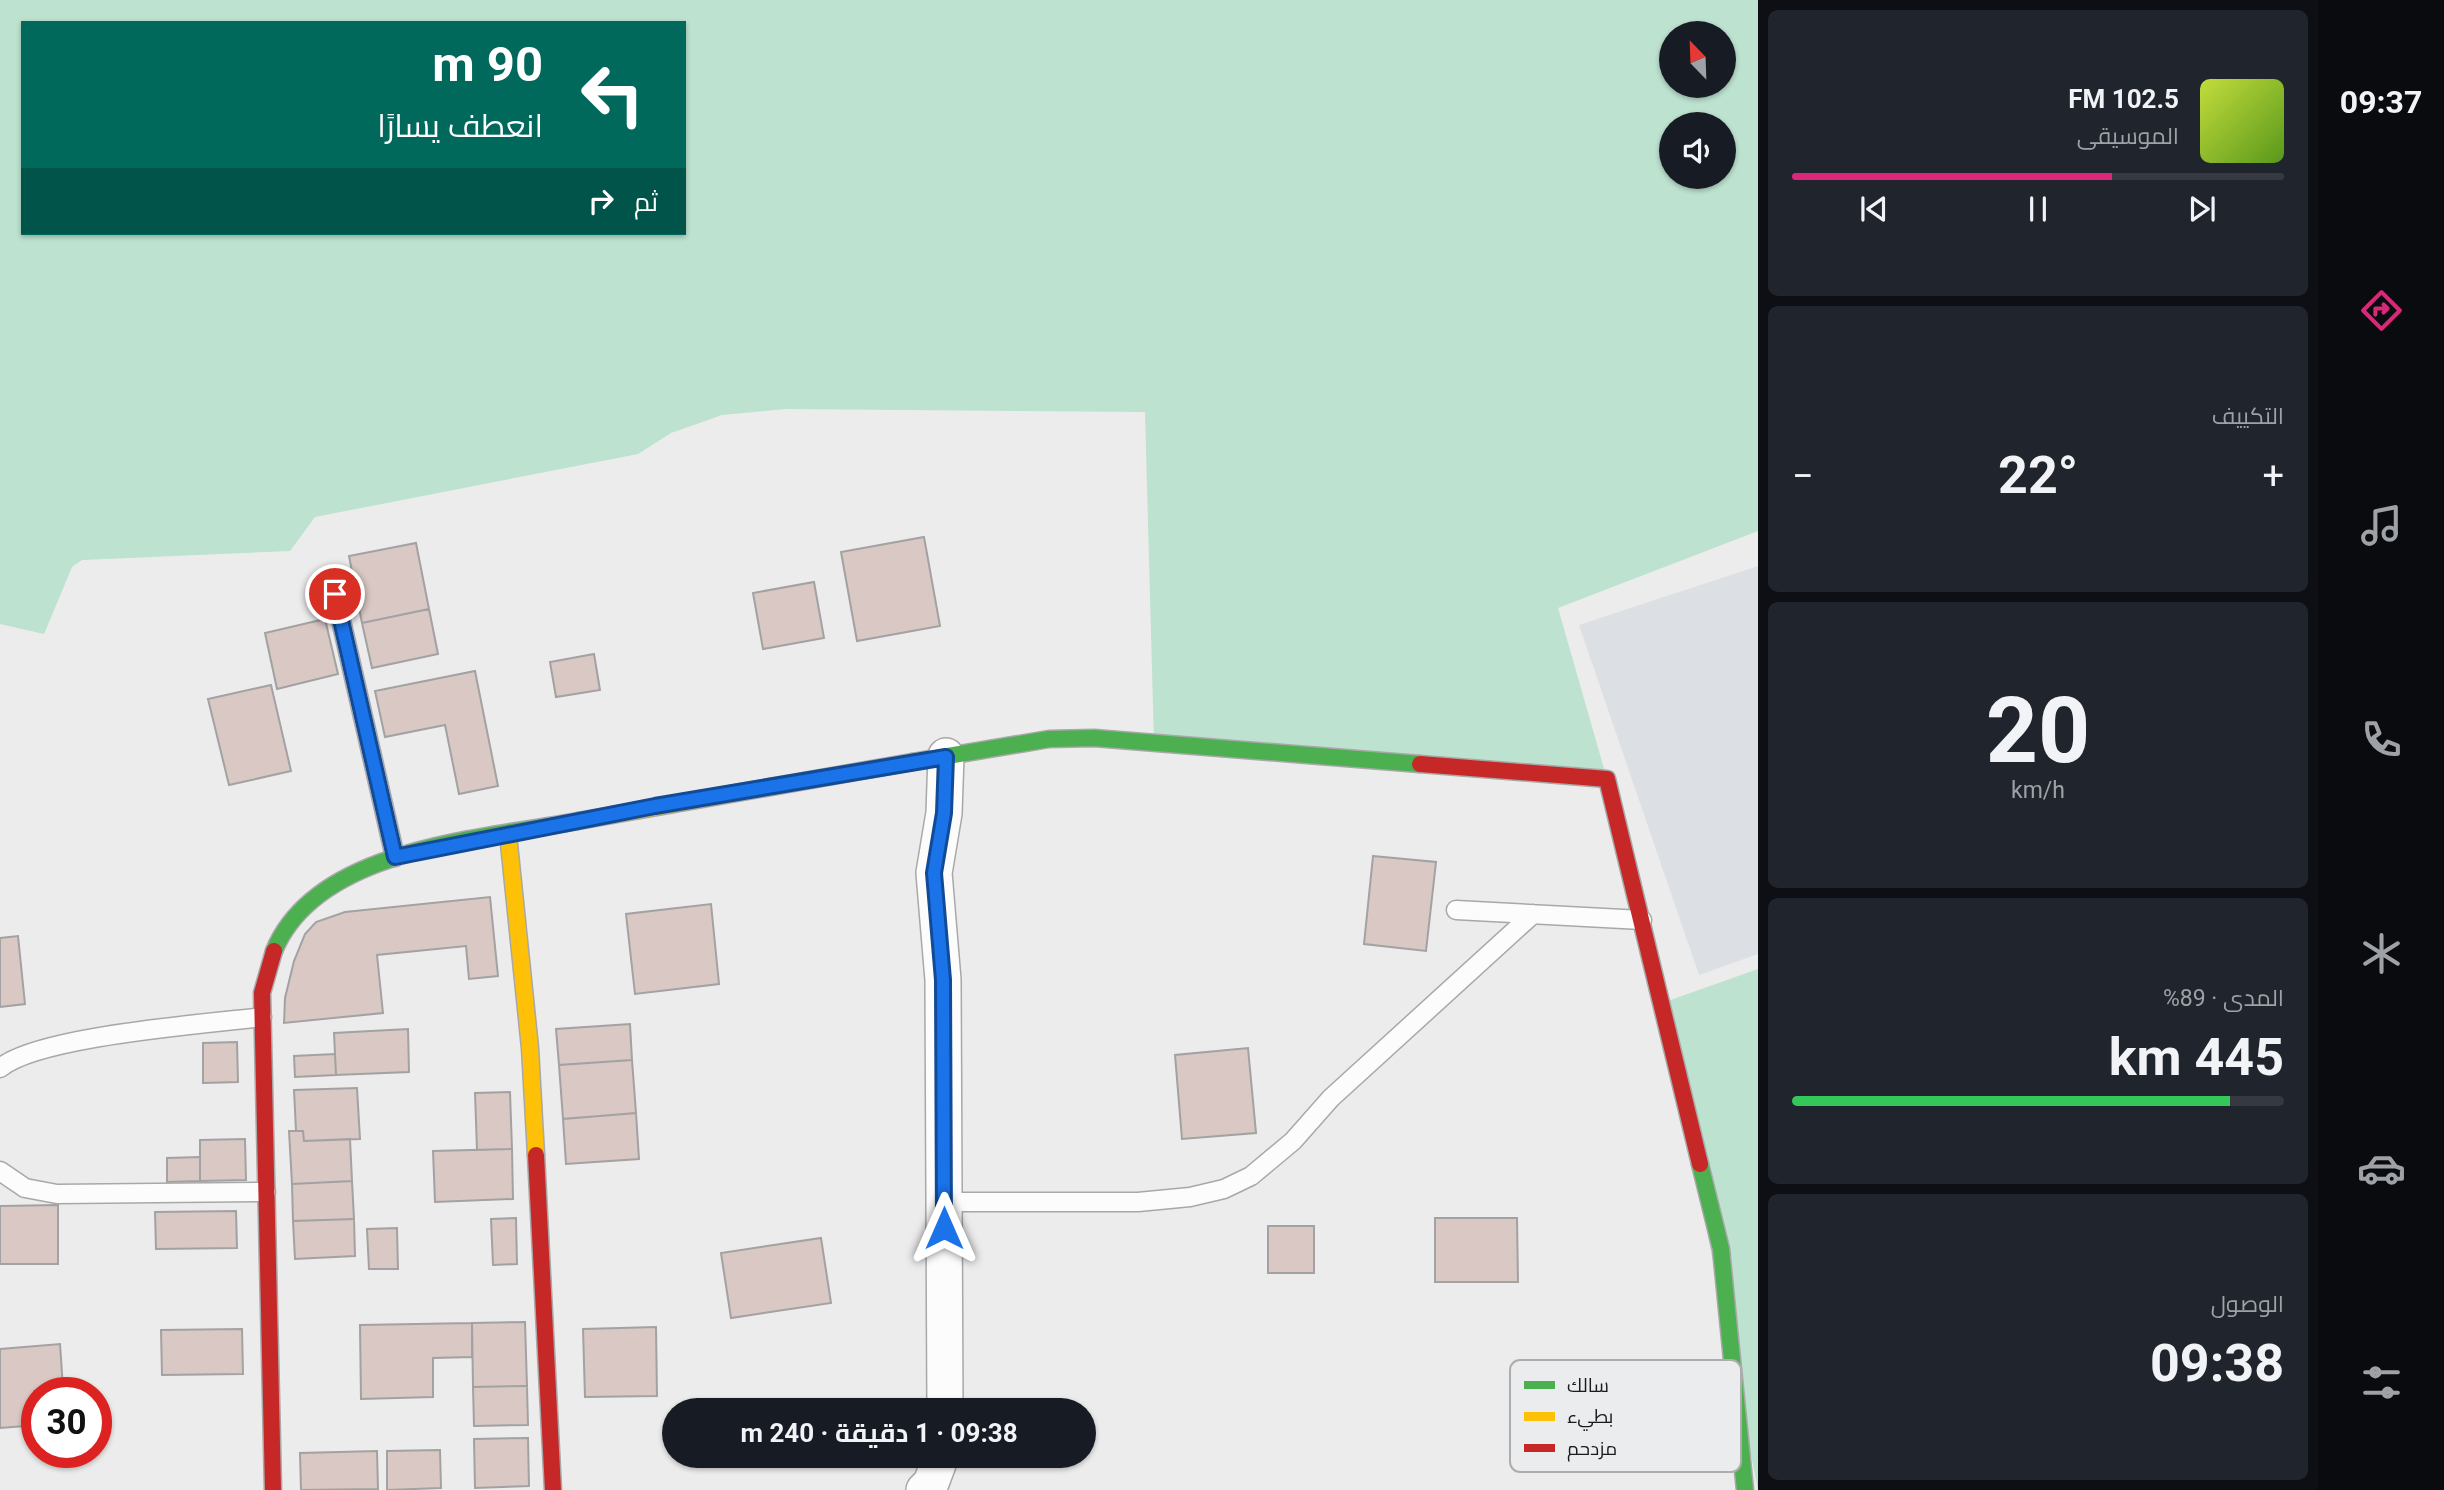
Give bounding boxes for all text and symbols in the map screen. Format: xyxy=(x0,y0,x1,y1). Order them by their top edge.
north arrow xyxy=(1659,21,1736,98)
map controls xyxy=(1659,21,1736,189)
text: 90 m xyxy=(432,36,543,93)
icon: left xyxy=(567,49,658,140)
text: 09:37 xyxy=(2340,83,2422,121)
text: 102.5 FM xyxy=(2068,84,2179,114)
text: انعطف يسارًا xyxy=(377,107,543,145)
button: sound xyxy=(1659,112,1736,189)
text: الموسيقى xyxy=(2077,123,2179,150)
icon: right xyxy=(582,182,620,220)
text: ثم xyxy=(634,187,658,217)
icon: previous xyxy=(1855,190,1893,228)
icon: pause xyxy=(2019,190,2057,228)
icon: next xyxy=(2183,190,2221,228)
icon: directions xyxy=(2357,286,2406,335)
text: التكييف xyxy=(2212,403,2284,430)
text: 22° xyxy=(1998,445,2078,506)
text: − xyxy=(1792,454,1814,498)
text: + xyxy=(2262,454,2284,498)
icon: music xyxy=(2357,501,2406,550)
pin xyxy=(305,564,365,624)
icon: arrive xyxy=(316,575,354,613)
text: 20 xyxy=(1986,678,2090,784)
icon: phone xyxy=(2357,715,2406,764)
text: km/h xyxy=(2011,777,2065,804)
icon: climate xyxy=(2357,929,2406,978)
text: المدى · 89% xyxy=(2163,985,2284,1012)
text: 445 km xyxy=(2109,1027,2284,1088)
icon: car xyxy=(2357,1144,2406,1193)
position arrow xyxy=(907,1191,981,1265)
text: الوصول xyxy=(2211,1291,2284,1318)
text: 09:38 xyxy=(2150,1333,2284,1394)
icon: filters xyxy=(2357,1358,2406,1407)
legend xyxy=(1510,1360,1741,1472)
text: سالك xyxy=(1567,1374,1609,1397)
speed limit sign: 30 xyxy=(21,1377,112,1468)
text: بطيء xyxy=(1567,1405,1613,1431)
text: 09:38 · 1 دقيقة · 240 m xyxy=(740,1418,1018,1448)
text: مزدحم xyxy=(1567,1437,1617,1462)

